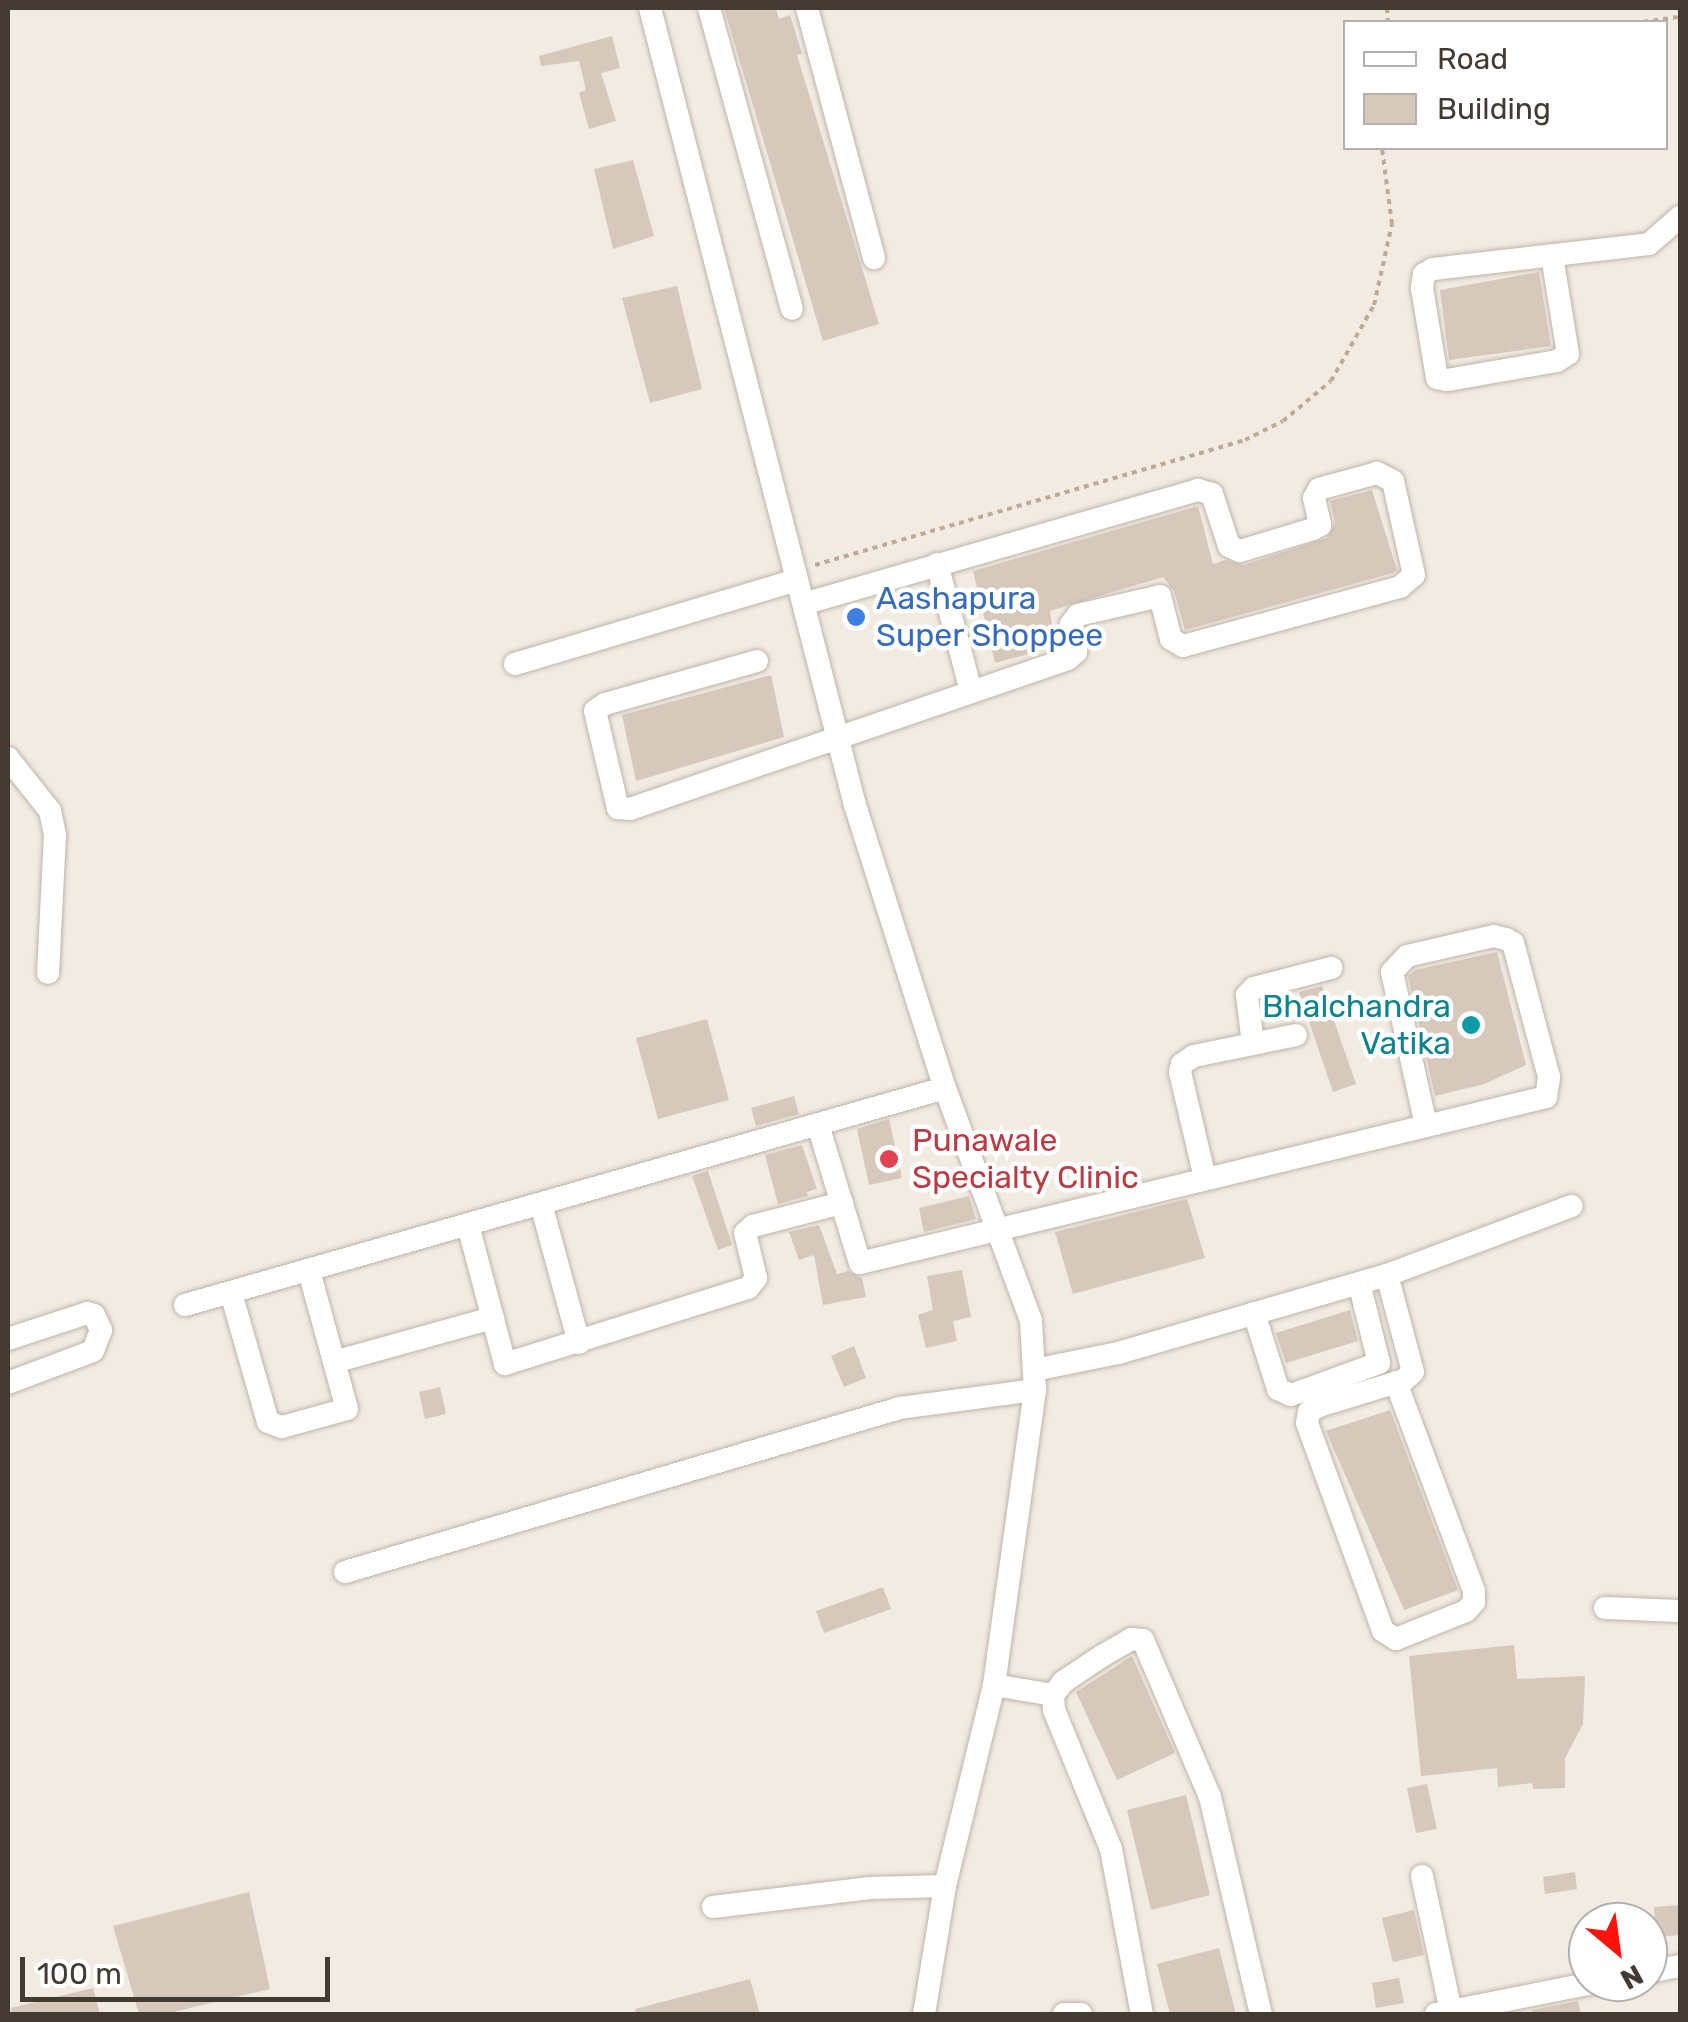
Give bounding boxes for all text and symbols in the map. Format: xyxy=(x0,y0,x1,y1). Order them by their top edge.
legend xyxy=(1343,20,1668,150)
text: Road xyxy=(1437,41,1508,77)
text: Building xyxy=(1437,91,1551,127)
place label: Aashapura Super Shoppee xyxy=(876,580,1104,655)
marker: Aashapura Super Shoppee xyxy=(845,606,867,628)
place label: Bhalchandra Vatika xyxy=(1262,988,1451,1063)
marker: Bhalchandra Vatika xyxy=(1460,1014,1482,1036)
place label: Punawale Specialty Clinic xyxy=(912,1122,1139,1197)
marker: Punawale Specialty Clinic xyxy=(876,1146,902,1172)
north arrow xyxy=(1568,1902,1668,2002)
scale bar xyxy=(25,1937,335,1999)
text: 100 m xyxy=(37,1956,122,1992)
text: N xyxy=(1615,1958,1649,1996)

